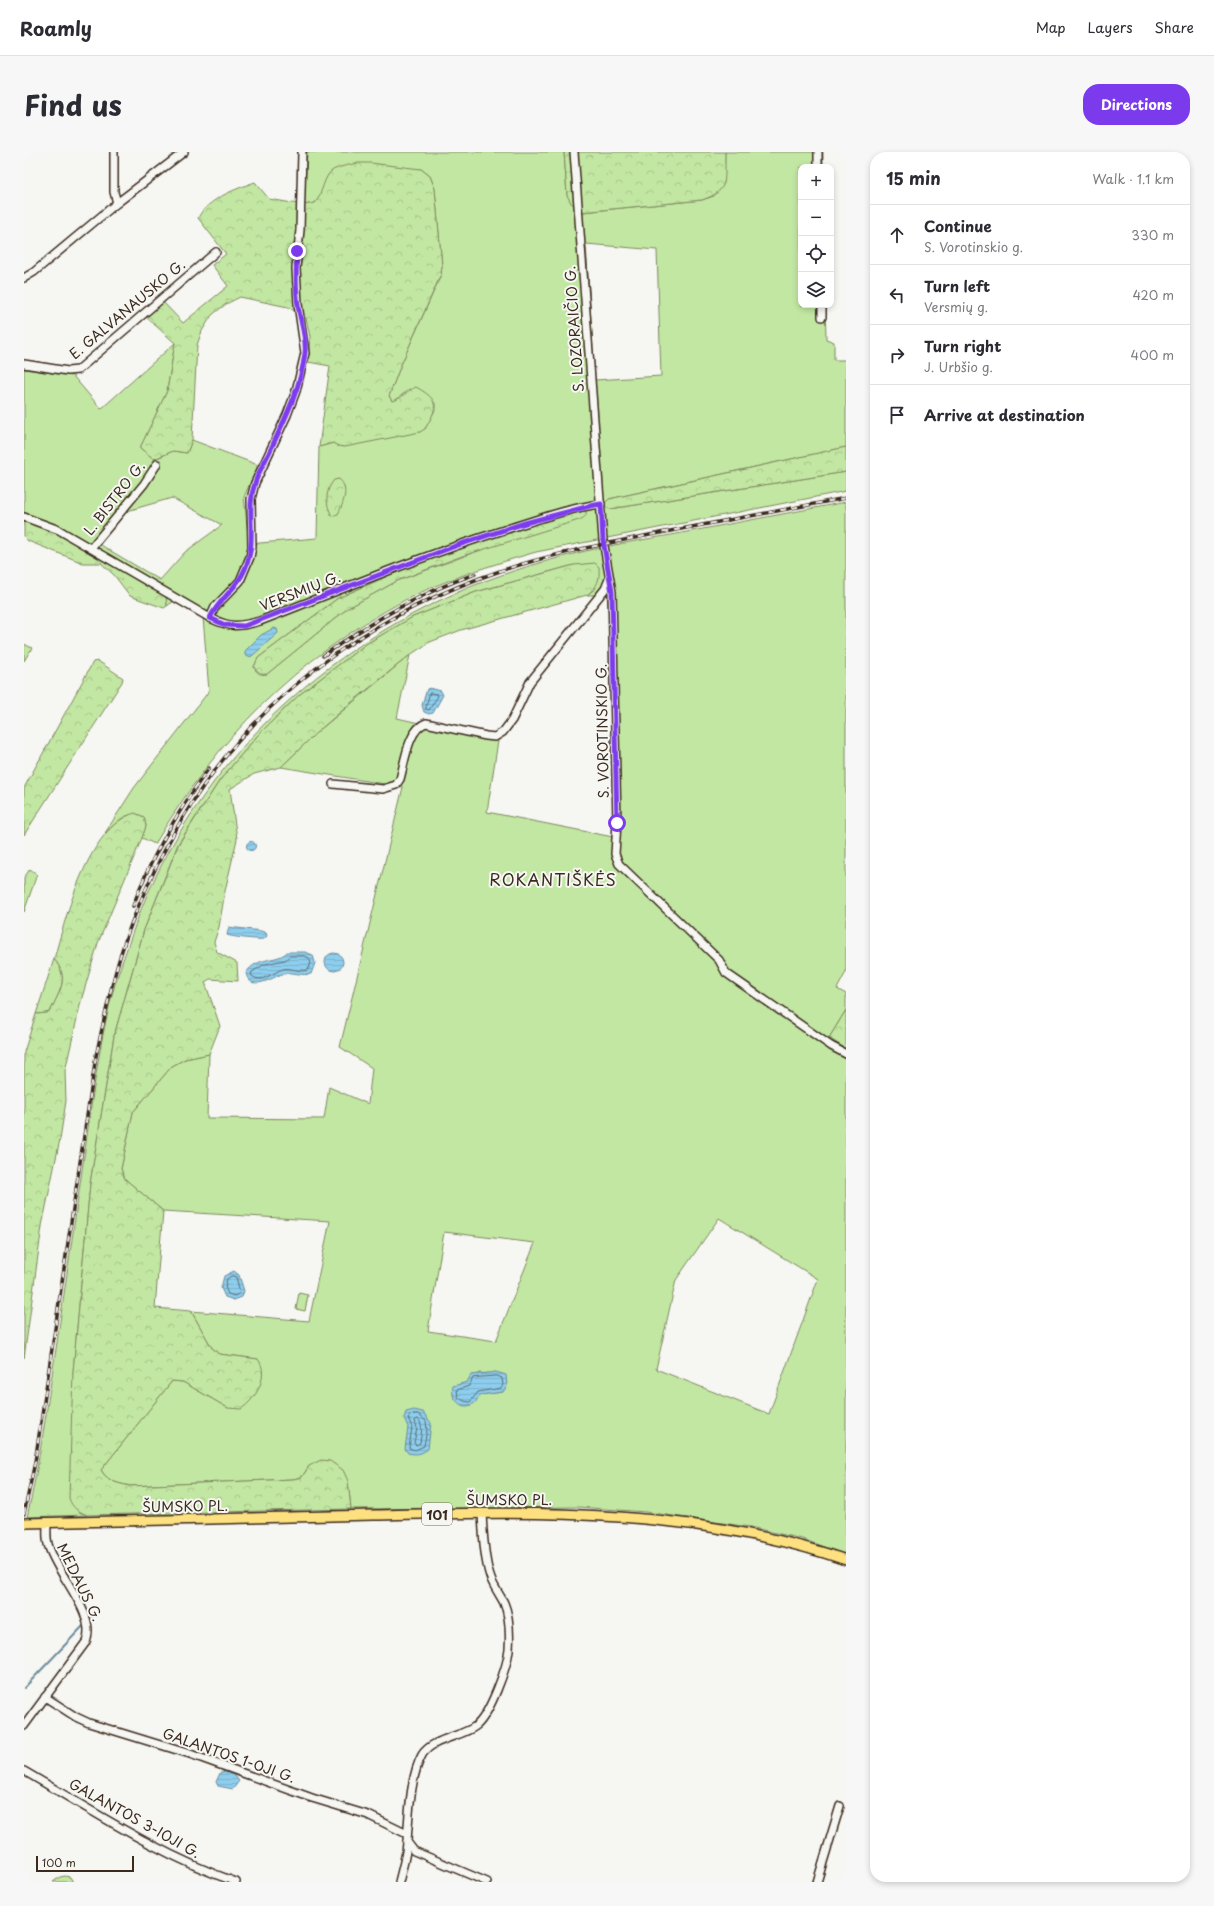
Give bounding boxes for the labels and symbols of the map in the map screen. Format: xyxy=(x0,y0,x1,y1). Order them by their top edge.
route end xyxy=(288,242,306,260)
street label: E. GALVANAUSKO G. xyxy=(64,254,190,364)
street label: S. LOZORAIČIO G. xyxy=(559,265,589,393)
street label: L. BISTRO G. xyxy=(78,456,150,540)
street label: VERSMIŲ G. xyxy=(257,566,343,616)
street label: S. VOROTINSKIO G. xyxy=(590,664,614,798)
route start xyxy=(608,814,626,832)
district label: ROKANTIŠKĖS xyxy=(489,867,617,891)
street label: ŠUMSKO PL. xyxy=(466,1489,552,1510)
street label: ŠUMSKO PL. xyxy=(142,1495,228,1517)
road number: 101 xyxy=(422,1503,452,1525)
street label: MEDAUS G. xyxy=(52,1539,108,1625)
street label: GALANTOS 1-OJI G. xyxy=(160,1722,298,1788)
street label: GALANTOS 3-IOJI G. xyxy=(65,1773,205,1863)
scale bar xyxy=(36,1854,134,1873)

